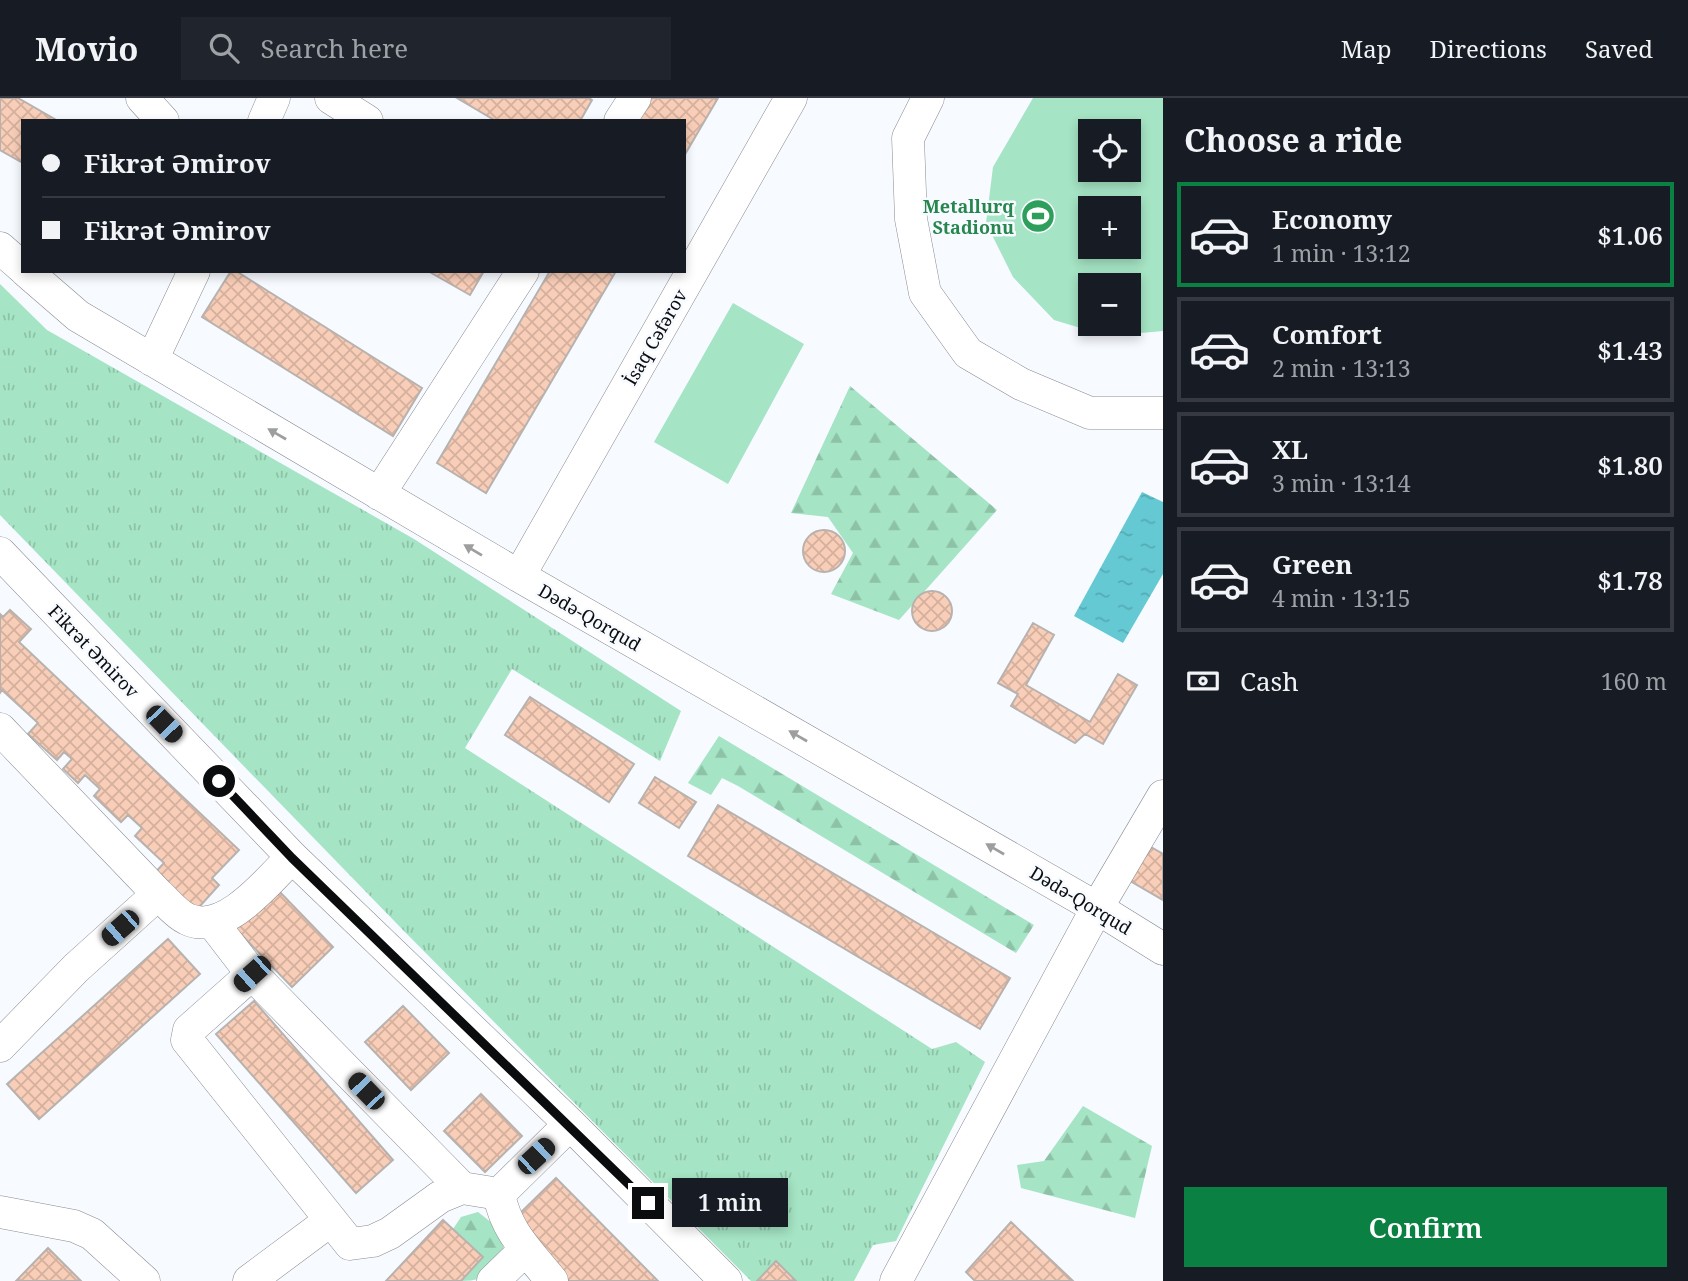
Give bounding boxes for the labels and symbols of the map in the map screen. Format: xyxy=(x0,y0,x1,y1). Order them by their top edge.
place label: Metallurq Stadionu xyxy=(923,194,1014,239)
sports icon: Metallurq Stadionu xyxy=(1019,197,1057,235)
street label: İsaq Cəfərov xyxy=(618,284,692,389)
one-way arrow xyxy=(268,428,287,440)
one-way arrow xyxy=(464,543,483,556)
street label: Dədə-Qorqud xyxy=(534,578,646,656)
street label: Fikrət Əmirov xyxy=(44,599,145,703)
car xyxy=(142,702,187,746)
one-way arrow xyxy=(788,730,808,742)
route start xyxy=(203,765,235,797)
one-way arrow xyxy=(986,843,1005,855)
street label: Dədə-Qorqud xyxy=(1026,860,1136,940)
car xyxy=(98,906,143,950)
car xyxy=(230,952,275,996)
car xyxy=(344,1069,389,1113)
car xyxy=(514,1134,559,1178)
callout: 1 min xyxy=(672,1178,788,1228)
route end xyxy=(632,1187,664,1219)

